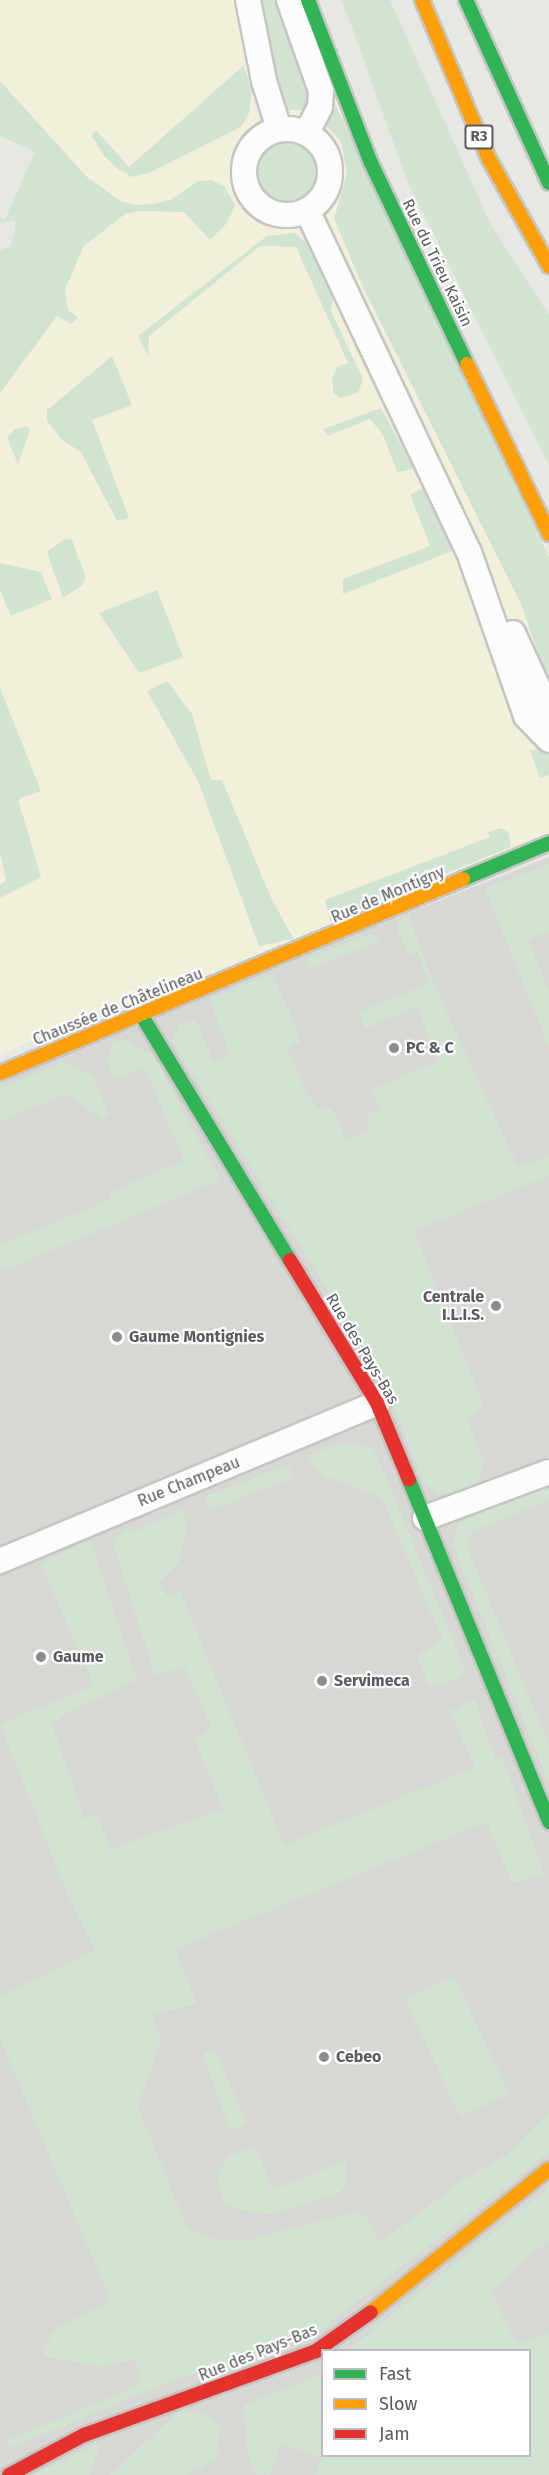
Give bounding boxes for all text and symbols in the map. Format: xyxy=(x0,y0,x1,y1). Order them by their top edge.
road number: R3 xyxy=(464,125,494,149)
street label: Rue du Trieu Kaisin xyxy=(398,196,476,330)
street label: Rue de Montigny xyxy=(328,862,448,928)
street label: Chaussée de Châtelineau xyxy=(30,964,206,1050)
place label: PC & C xyxy=(406,1038,454,1058)
marker: PC & C xyxy=(387,1041,401,1055)
place label: Centrale I.L.I.S. xyxy=(423,1287,484,1325)
street label: Rue des Pays-Bas xyxy=(321,1290,403,1408)
marker: Centrale I.L.I.S. xyxy=(489,1299,503,1313)
place label: Gaume Montignies xyxy=(129,1327,264,1347)
marker: Gaume Montignies xyxy=(110,1330,124,1344)
street label: Rue Champeau xyxy=(135,1453,243,1511)
place label: Gaume xyxy=(53,1647,104,1667)
marker: Gaume xyxy=(34,1650,48,1664)
place label: Servimeca xyxy=(334,1671,410,1691)
marker: Servimeca xyxy=(315,1674,329,1688)
place label: Cebeo xyxy=(336,2047,381,2067)
marker: Cebeo xyxy=(317,2050,331,2064)
street label: Rue des Pays-Bas xyxy=(196,2320,320,2386)
legend xyxy=(321,2349,531,2457)
text: Fast xyxy=(379,2363,411,2385)
text: Slow xyxy=(379,2393,417,2415)
text: Jam xyxy=(379,2423,410,2445)

